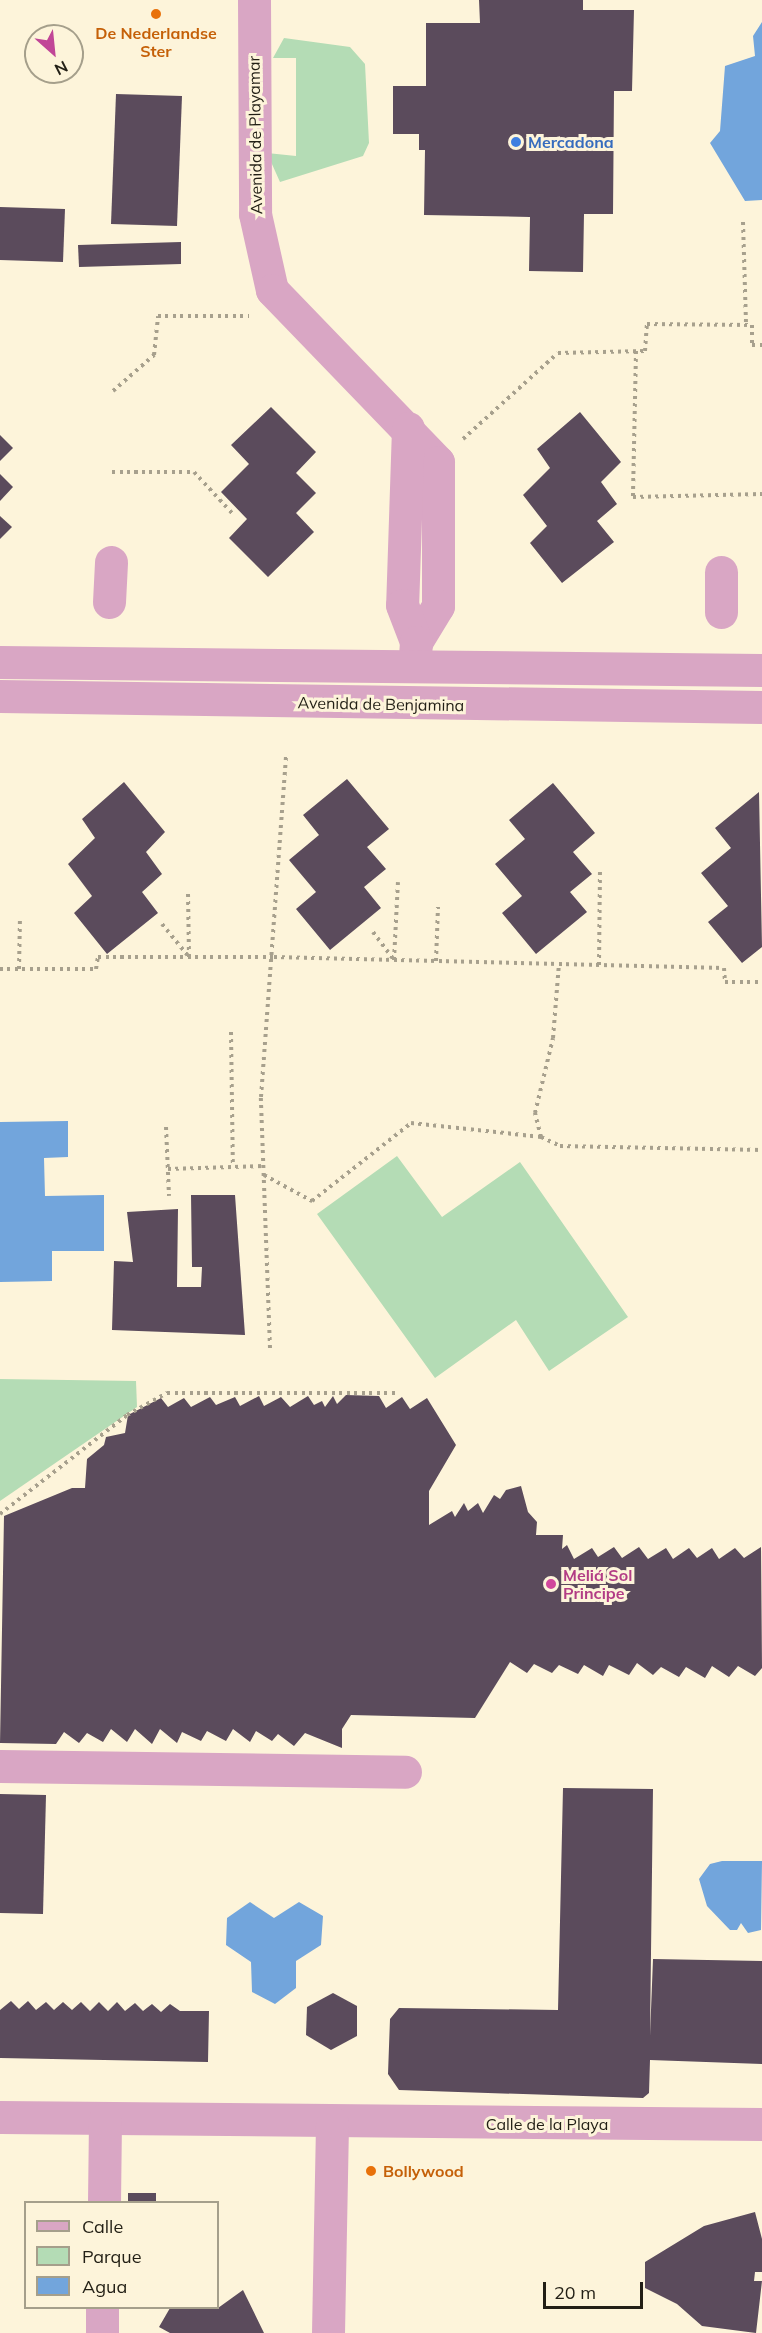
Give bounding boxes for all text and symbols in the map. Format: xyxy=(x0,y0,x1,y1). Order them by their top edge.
marker: De Nederlandse Ster xyxy=(149,7,163,21)
place label: De Nederlandse Ster xyxy=(95,23,217,61)
north arrow xyxy=(24,24,84,84)
street label: Avenida de Playamar xyxy=(244,56,266,214)
text: N xyxy=(51,57,71,80)
place label: Mercadona xyxy=(528,132,614,152)
marker: Mercadona xyxy=(509,135,523,149)
street label: Avenida de Benjamina xyxy=(298,693,464,715)
place label: Meliá Sol Principe xyxy=(563,1565,632,1603)
marker: Meliá Sol Principe xyxy=(544,1577,558,1591)
street label: Calle de la Playa xyxy=(486,2114,608,2134)
place label: Bollywood xyxy=(383,2161,464,2181)
marker: Bollywood xyxy=(364,2164,378,2178)
legend xyxy=(24,2201,219,2309)
text: Calle xyxy=(82,2215,123,2238)
text: Parque xyxy=(82,2245,141,2268)
scale bar xyxy=(546,2270,646,2308)
text: Agua xyxy=(82,2275,127,2298)
text: 20 m xyxy=(554,2281,596,2304)

